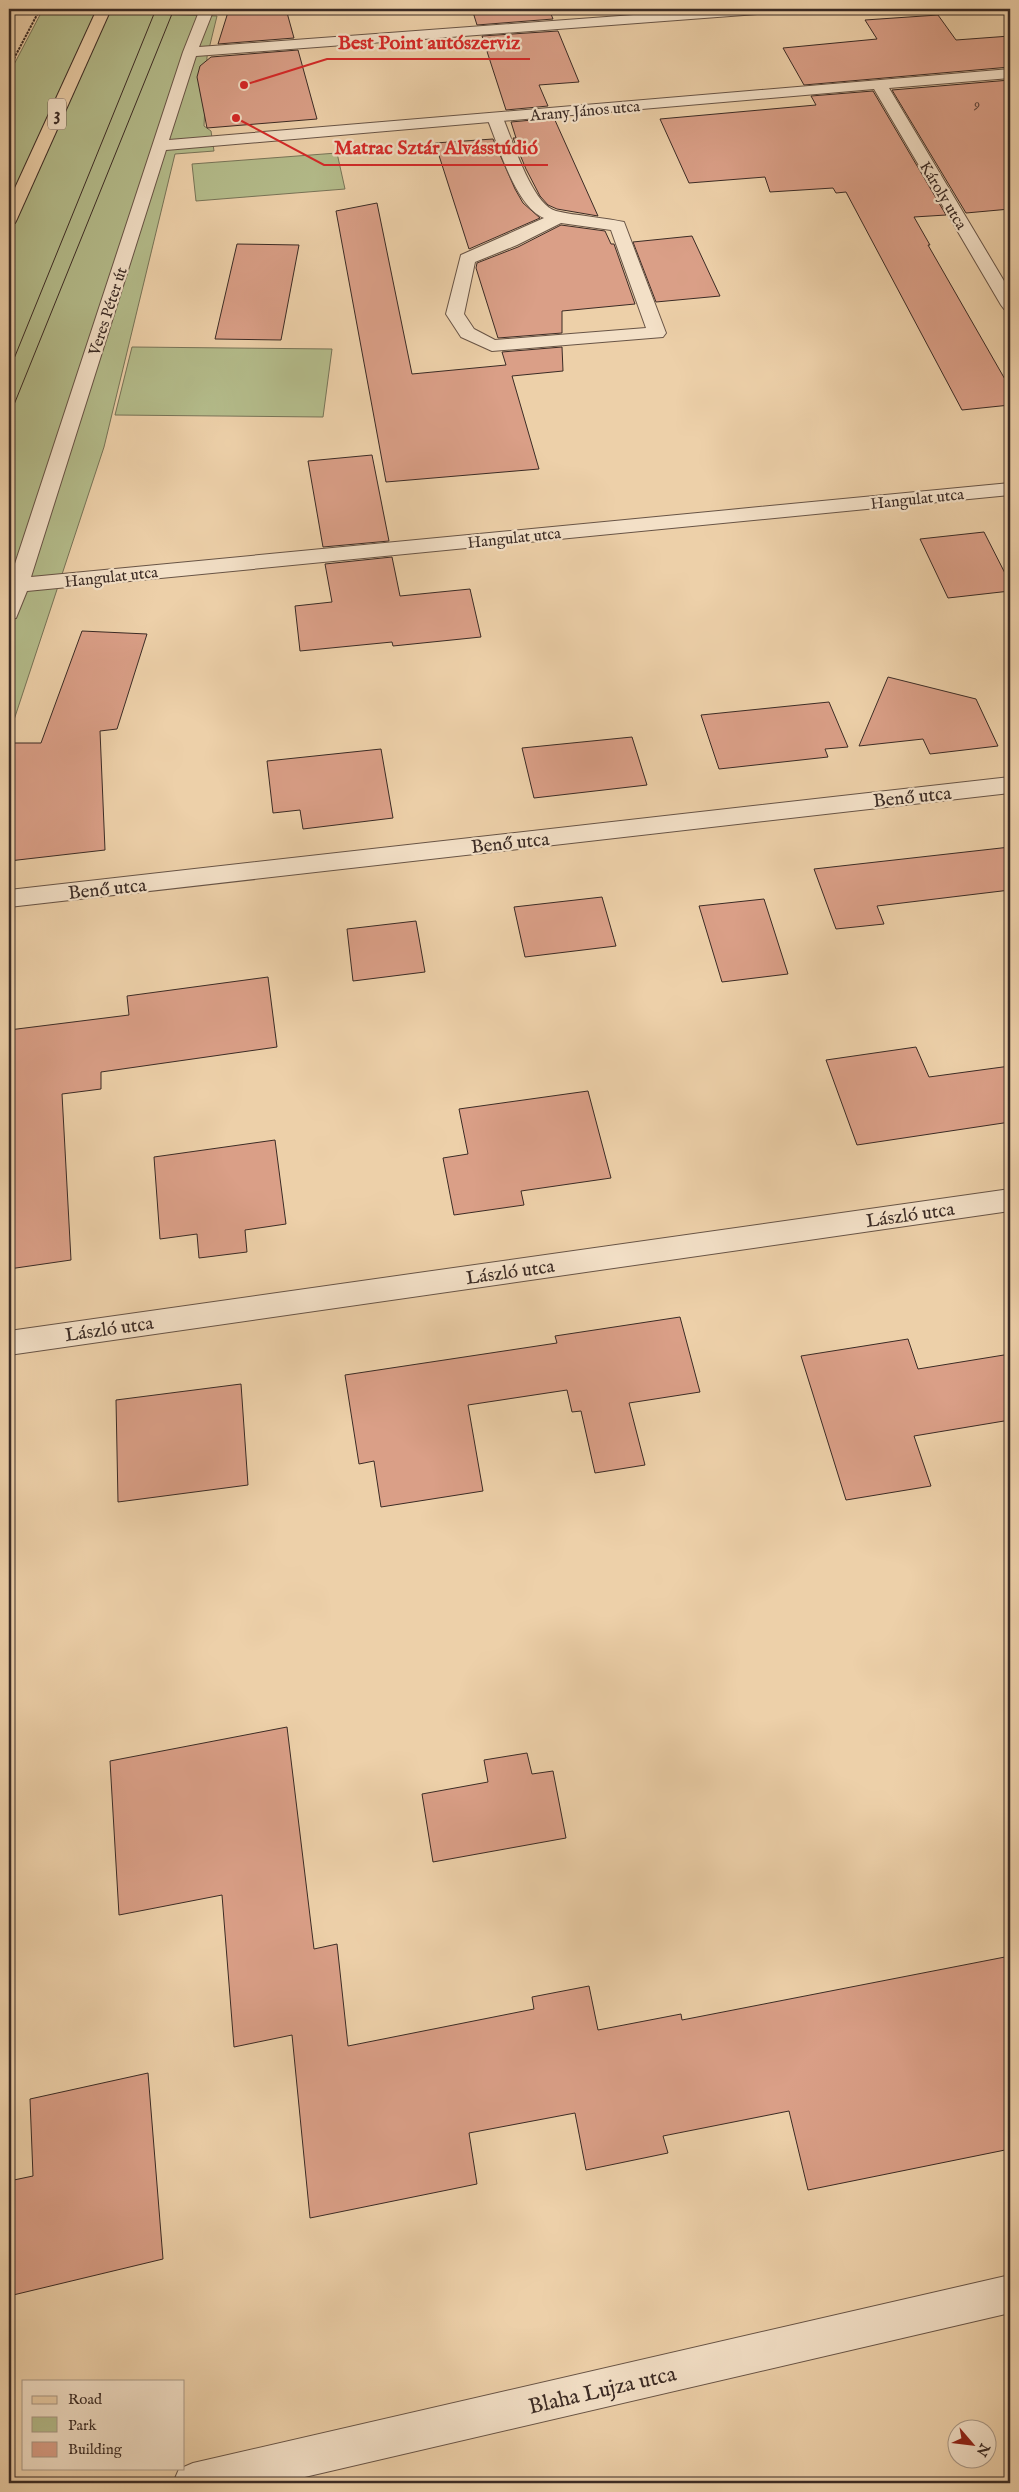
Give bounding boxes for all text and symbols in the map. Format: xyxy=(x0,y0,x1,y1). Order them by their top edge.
callout: Best Point autószerviz xyxy=(327,24,530,59)
text: Best Point autószerviz xyxy=(338,31,521,56)
house number: 9 xyxy=(973,96,980,114)
street label: Arany János utca xyxy=(528,97,641,127)
road number: 3 xyxy=(48,98,66,130)
callout: Matrac Sztár Alvásstúdió xyxy=(324,130,548,165)
text: Matrac Sztár Alvásstúdió xyxy=(334,136,538,161)
street label: Károly utca xyxy=(914,158,970,234)
street label: Veres Péter út xyxy=(85,264,133,359)
street label: Hangulat utca xyxy=(869,485,965,515)
street label: Hangulat utca xyxy=(466,524,562,554)
street label: Hangulat utca xyxy=(63,563,159,593)
street label: Benő utca xyxy=(872,782,953,814)
street label: Benő utca xyxy=(470,828,551,860)
street label: Benő utca xyxy=(67,874,148,906)
street label: László utca xyxy=(864,1198,957,1234)
street label: László utca xyxy=(464,1255,557,1291)
street label: László utca xyxy=(63,1312,156,1348)
street label: Blaha Lujza utca xyxy=(526,2360,680,2422)
legend xyxy=(22,2380,185,2470)
text: Road xyxy=(68,2390,103,2409)
text: Park xyxy=(68,2416,98,2435)
north arrow xyxy=(946,2420,996,2470)
text: N xyxy=(972,2439,994,2459)
text: Building xyxy=(68,2440,123,2459)

